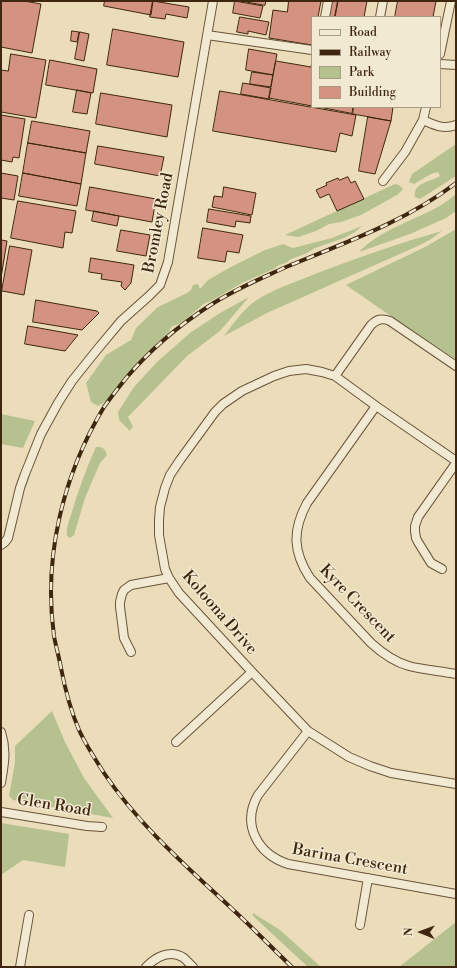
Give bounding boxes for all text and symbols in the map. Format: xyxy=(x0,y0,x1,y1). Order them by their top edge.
legend xyxy=(311,16,441,108)
text: Road xyxy=(349,25,377,40)
text: Railway xyxy=(349,45,391,60)
text: Park xyxy=(349,65,374,80)
text: Building xyxy=(349,85,396,100)
street label: Bromley Road xyxy=(140,171,178,275)
street label: Kyre Crescent xyxy=(315,561,399,647)
street label: Koloona Drive xyxy=(177,567,261,659)
street label: Glen Road xyxy=(16,791,92,821)
street label: Barina Crescent xyxy=(291,840,409,880)
north arrow xyxy=(401,912,441,952)
text: N xyxy=(402,927,416,936)

